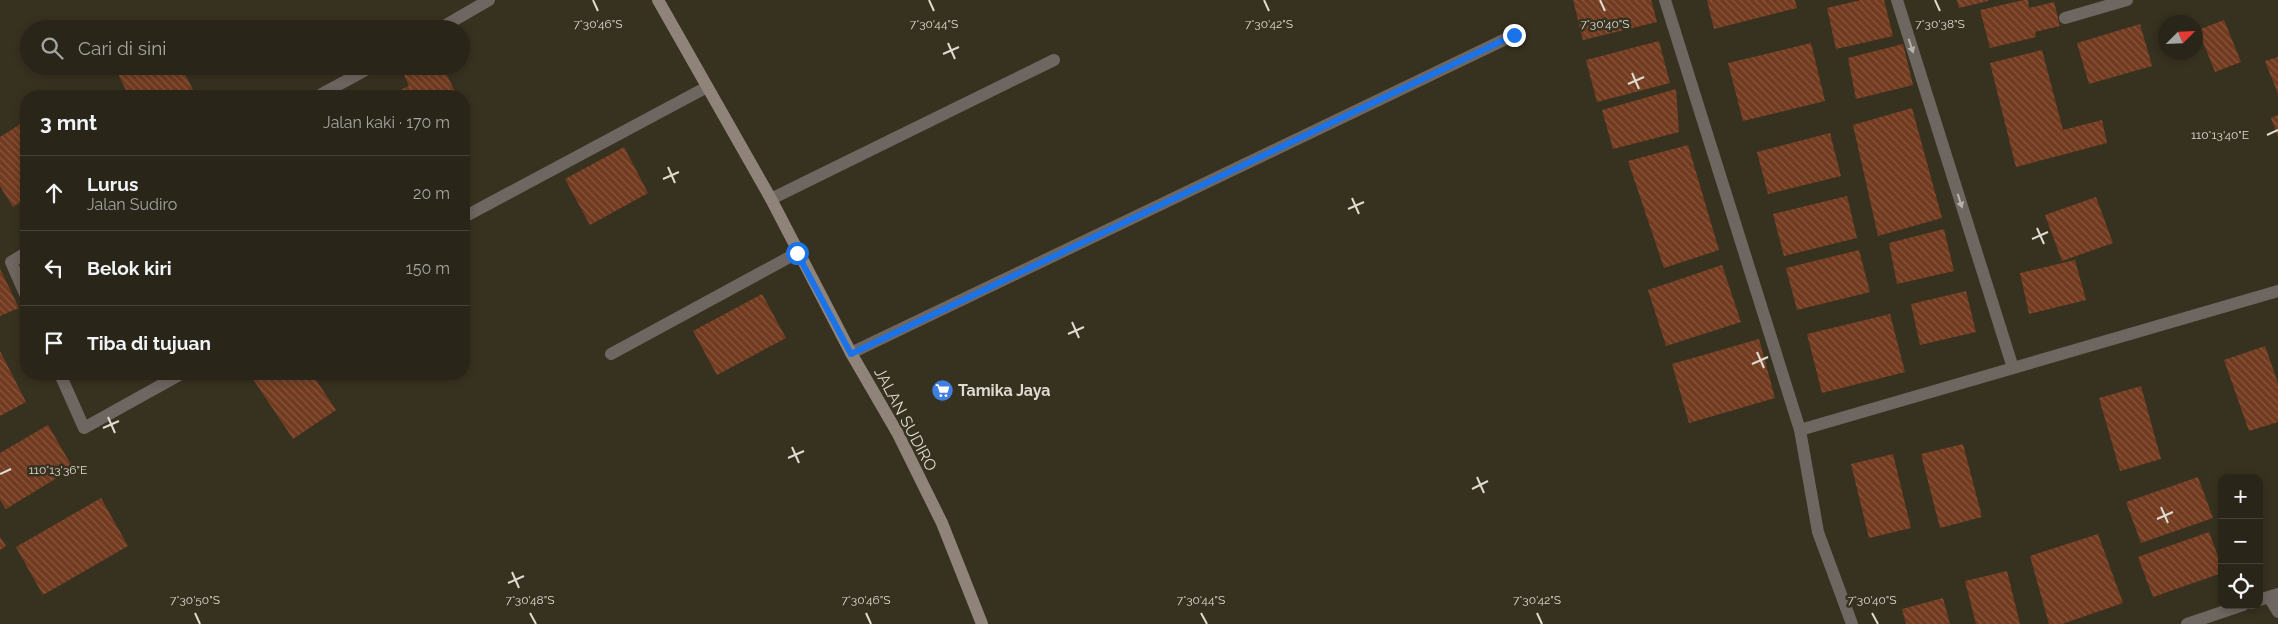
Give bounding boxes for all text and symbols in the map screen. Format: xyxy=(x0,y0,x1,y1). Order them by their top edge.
north arrow xyxy=(2158,15,2203,60)
text: 7°30'46"S xyxy=(573,17,623,31)
text: 7°30'44"S xyxy=(910,17,958,31)
text: 7°30'42"S xyxy=(1245,17,1293,31)
text: 7°30'40"S xyxy=(1580,17,1630,31)
text: 7°30'38"S xyxy=(1915,17,1965,31)
search box xyxy=(20,20,470,75)
route end xyxy=(1503,24,1526,47)
icon: search xyxy=(38,34,66,62)
text: Cari di sini xyxy=(78,37,166,59)
one-way arrow xyxy=(1908,39,1916,54)
text: 3 mnt xyxy=(40,110,97,135)
text: Jalan kaki · 170 m xyxy=(323,113,450,132)
text: 110°13'40"E xyxy=(2191,128,2249,142)
text: Lurus xyxy=(87,173,138,195)
icon: ahead xyxy=(40,179,68,207)
text: 20 m xyxy=(413,184,450,203)
one-way arrow xyxy=(1957,194,1965,209)
text: Jalan Sudiro xyxy=(87,195,177,214)
route start xyxy=(786,242,809,265)
icon: left xyxy=(40,254,68,282)
text: Belok kiri xyxy=(87,257,172,279)
text: 150 m xyxy=(406,259,450,278)
icon: arrive xyxy=(40,329,68,357)
text: Tiba di tujuan xyxy=(87,332,211,354)
street label: JALAN SUDIRO xyxy=(870,364,941,474)
supermarket icon: Tamika Jaya xyxy=(930,378,954,402)
place label: Tamika Jaya xyxy=(958,381,1050,400)
text: 110°13'36"E xyxy=(29,463,87,477)
map controls xyxy=(2218,474,2263,609)
button: + xyxy=(2218,474,2263,519)
button: − xyxy=(2218,519,2263,564)
button: locate xyxy=(2218,564,2263,609)
text: 7°30'50"S xyxy=(170,593,220,607)
text: 7°30'48"S xyxy=(505,593,555,607)
text: 7°30'46"S xyxy=(841,593,891,607)
text: 7°30'44"S xyxy=(1177,593,1225,607)
text: 7°30'42"S xyxy=(1513,593,1561,607)
text: 7°30'40"S xyxy=(1847,593,1897,607)

